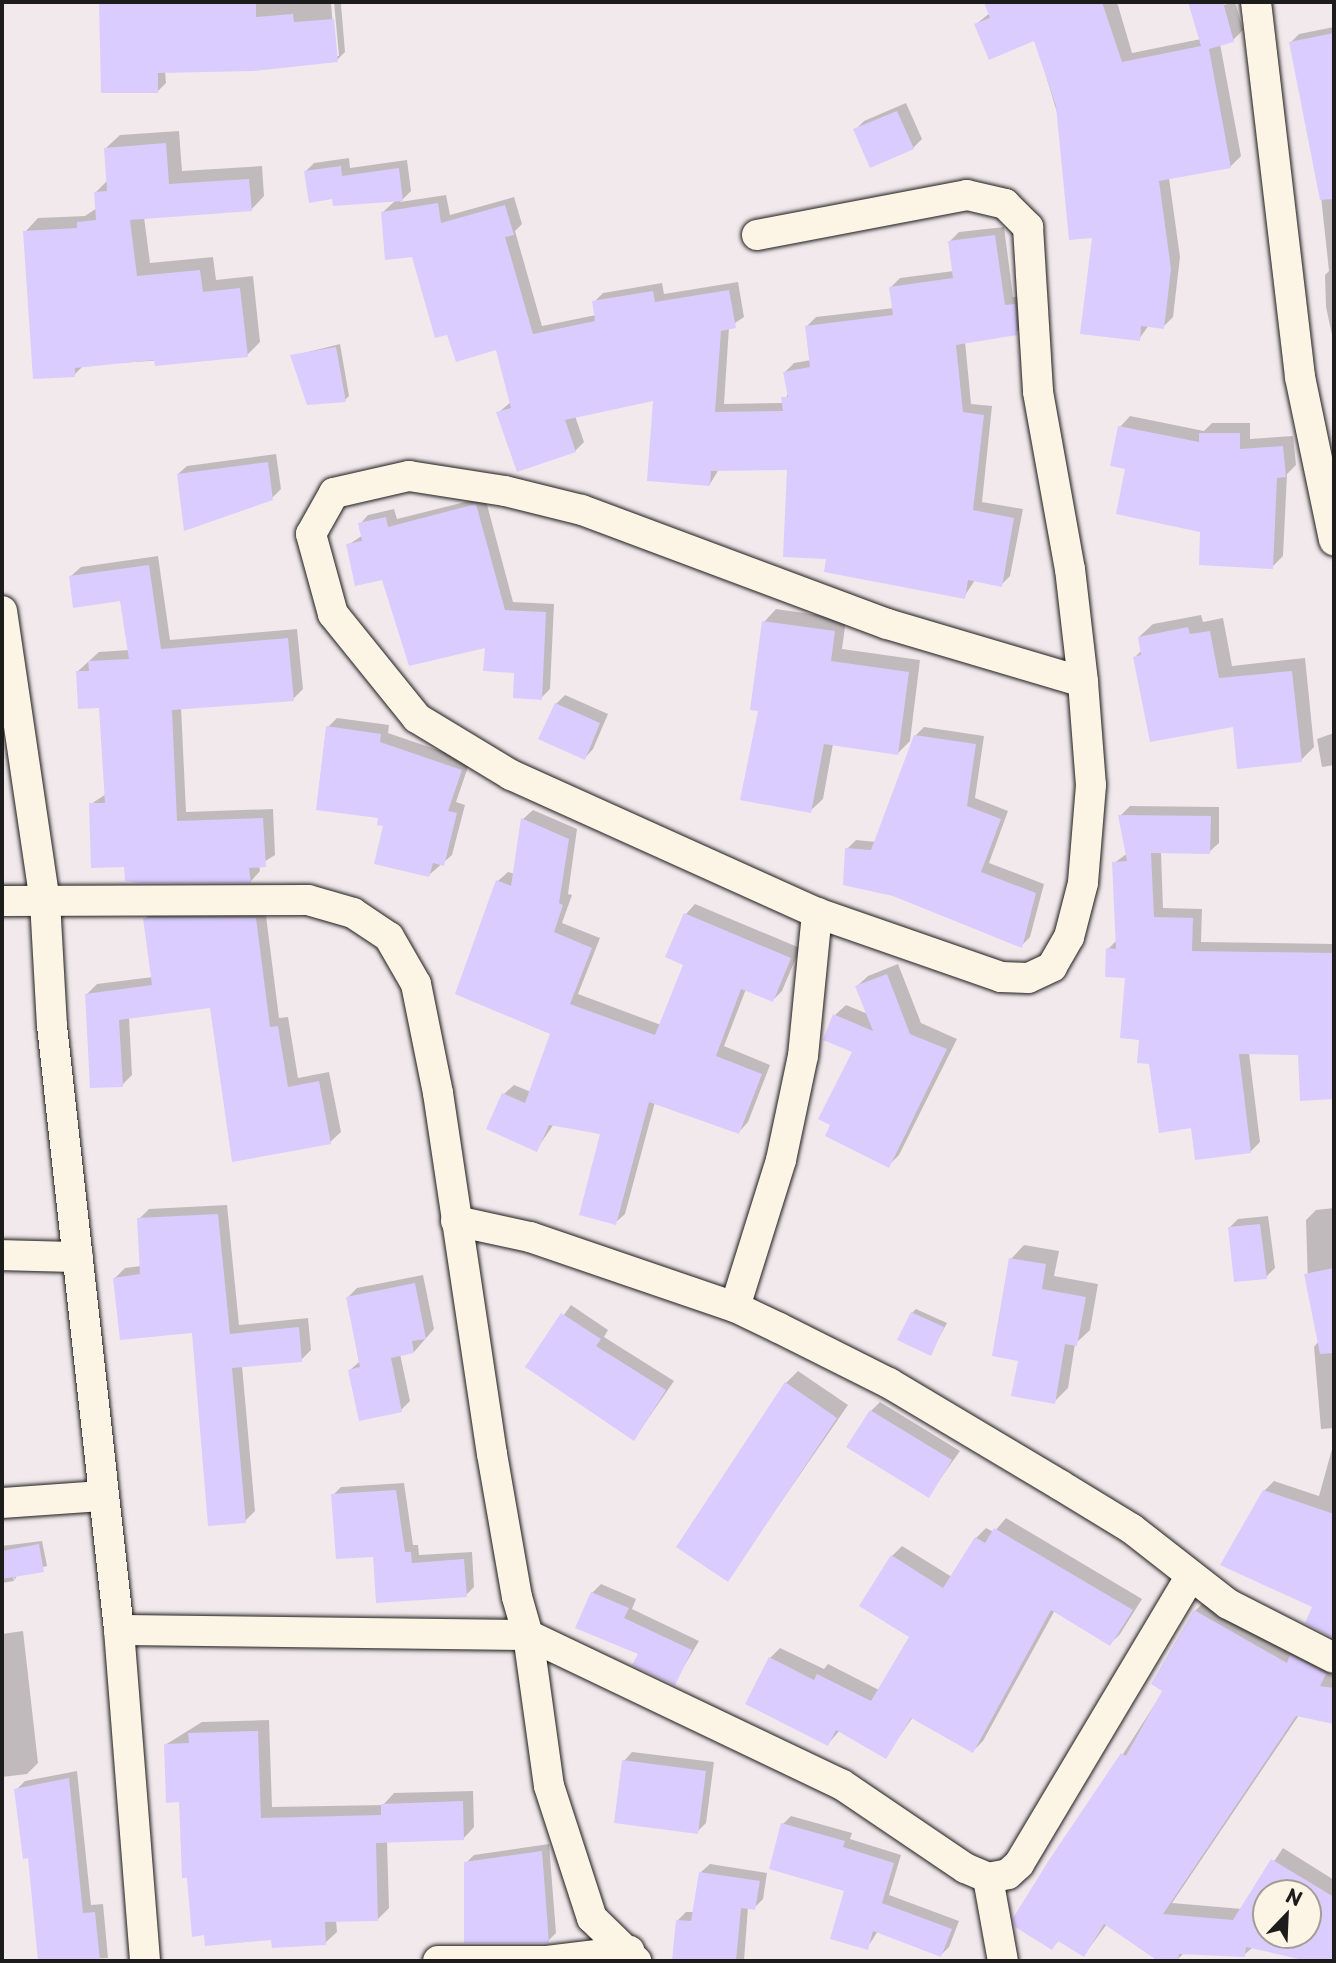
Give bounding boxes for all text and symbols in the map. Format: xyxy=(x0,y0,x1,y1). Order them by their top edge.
north arrow xyxy=(1252,1879,1322,1949)
text: N xyxy=(1282,1881,1307,1912)

